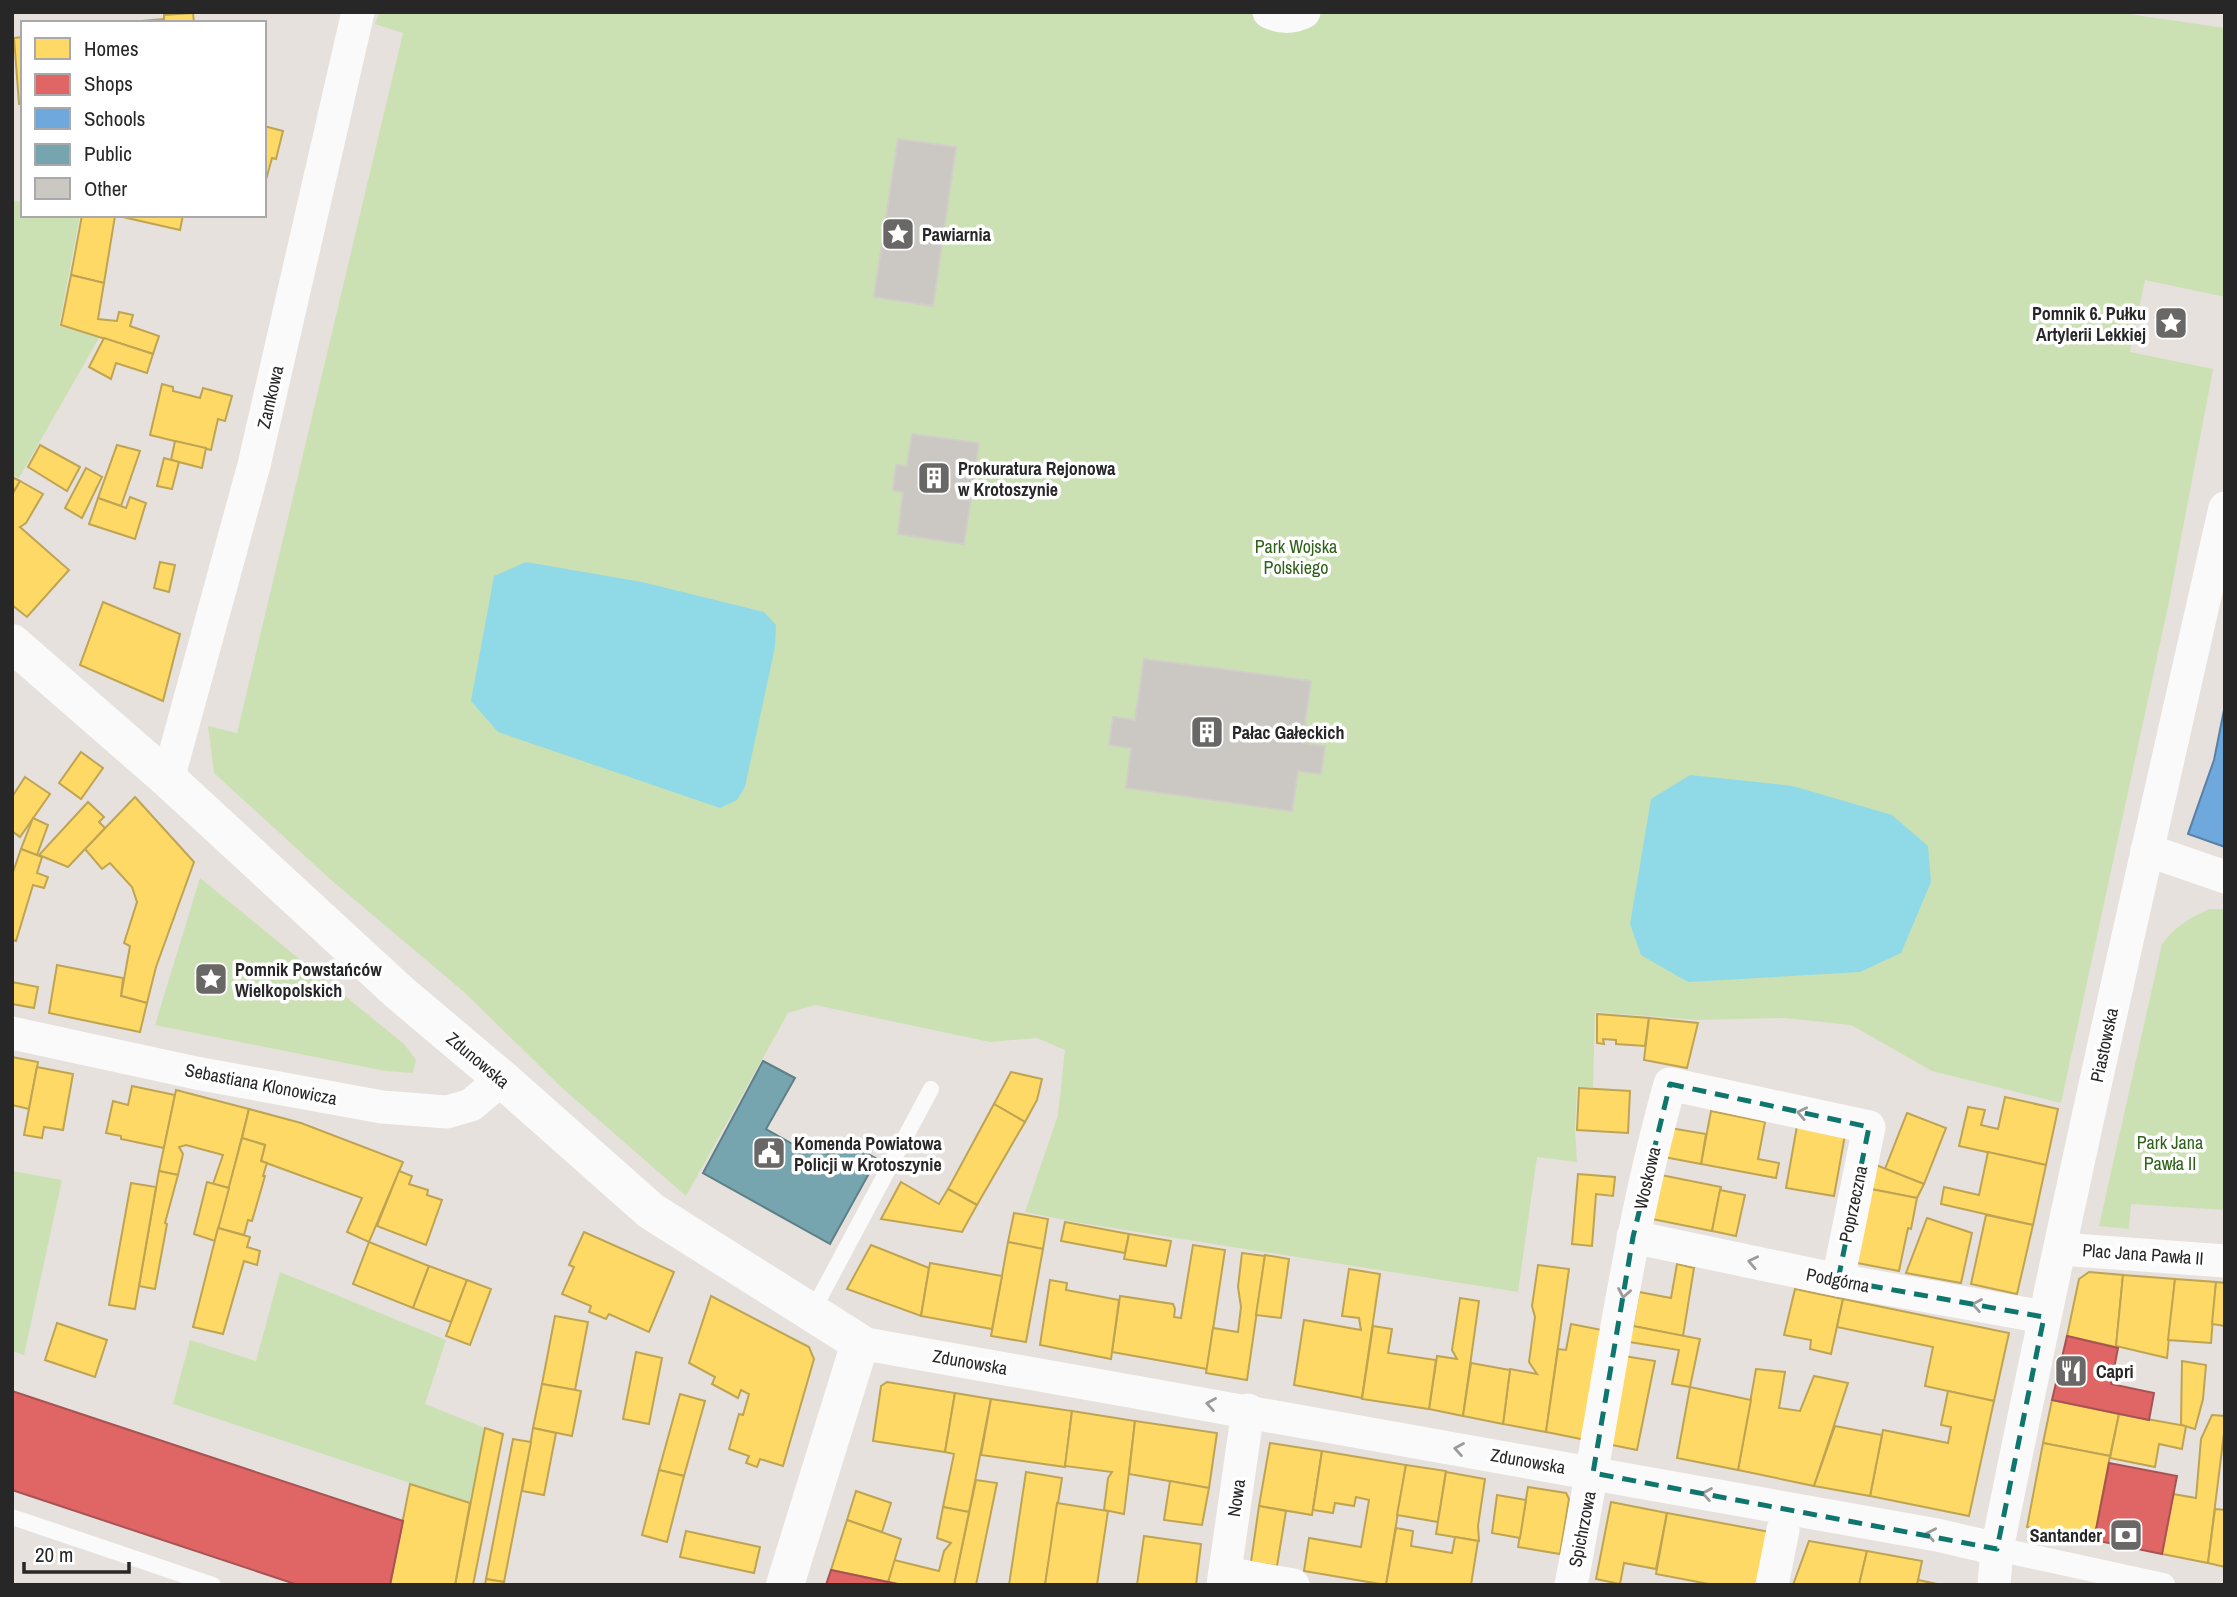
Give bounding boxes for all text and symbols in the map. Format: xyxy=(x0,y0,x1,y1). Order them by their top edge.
legend xyxy=(21,21,266,217)
text: Homes xyxy=(84,34,139,63)
text: Shops xyxy=(84,69,133,98)
text: Schools xyxy=(84,104,145,133)
text: Public xyxy=(84,139,132,168)
text: Other xyxy=(84,174,127,203)
place icon: Pawiarnia xyxy=(879,215,917,253)
place label: Pawiarnia xyxy=(922,222,992,247)
place label: Pomnik 6. Pułku Artylerii Lekkiej xyxy=(2032,301,2146,347)
place icon: Pomnik 6. Pułku Artylerii Lekkiej xyxy=(2152,304,2190,342)
street label: Zamkowa xyxy=(251,363,289,431)
place label: Prokuratura Rejonowa w Krotoszynie xyxy=(958,456,1116,502)
building icon: Prokuratura Rejonowa w Krotoszynie xyxy=(915,459,953,497)
park label: Park Wojska Polskiego xyxy=(1255,534,1337,580)
building icon: Pałac Gałeckich xyxy=(1188,713,1226,751)
place label: Pałac Gałeckich xyxy=(1232,720,1344,745)
place label: Pomnik Powstańców Wielkopolskich xyxy=(235,957,382,1003)
place icon: Pomnik Powstańców Wielkopolskich xyxy=(192,960,230,998)
street label: Piastowska xyxy=(2084,1005,2124,1085)
street label: Zdunowska xyxy=(441,1026,515,1094)
street label: Sebastiana Klonowicza xyxy=(183,1057,339,1111)
one-way arrow xyxy=(1796,1106,1808,1121)
park label: Park Jana Pawła II xyxy=(2137,1130,2203,1176)
place label: Komenda Powiatowa Policji w Krotoszynie xyxy=(794,1131,942,1177)
public building icon: Komenda Powiatowa Policji w Krotoszynie xyxy=(750,1134,788,1172)
street label: Woskowa xyxy=(1628,1144,1666,1212)
street label: Poprzeczna xyxy=(1833,1163,1873,1245)
street label: Plac Jana Pawła II xyxy=(2082,1237,2204,1271)
one-way arrow xyxy=(1747,1256,1759,1271)
street label: Podgórna xyxy=(1804,1262,1872,1298)
one-way arrow xyxy=(1617,1287,1632,1299)
one-way arrow xyxy=(1971,1298,1983,1313)
street label: Zdunowska xyxy=(931,1343,1009,1381)
restaurant icon: Capri xyxy=(2052,1352,2090,1390)
place label: Capri xyxy=(2096,1359,2134,1384)
one-way arrow xyxy=(1205,1397,1217,1412)
one-way arrow xyxy=(1453,1442,1465,1457)
street label: Zdunowska xyxy=(1489,1442,1567,1480)
street label: Nowa xyxy=(1221,1478,1251,1518)
one-way arrow xyxy=(1701,1487,1713,1502)
street label: Spichrzowa xyxy=(1562,1489,1602,1569)
bank icon: Santander xyxy=(2107,1516,2145,1554)
place label: Santander xyxy=(2030,1523,2102,1548)
one-way arrow xyxy=(1925,1528,1937,1543)
scale bar xyxy=(24,1530,130,1574)
text: 20 m xyxy=(35,1540,73,1569)

